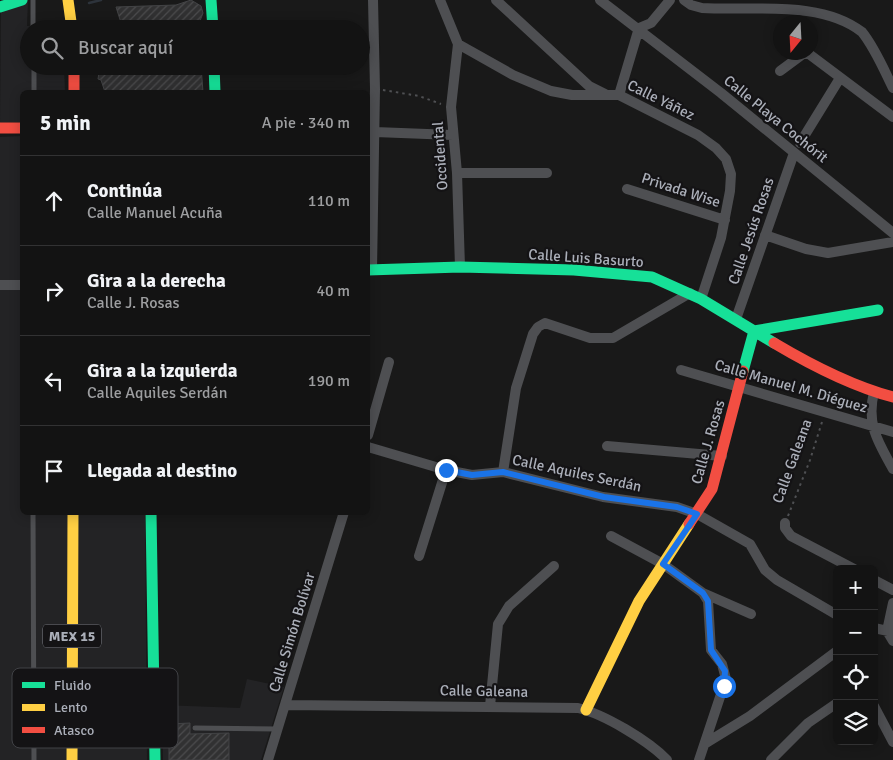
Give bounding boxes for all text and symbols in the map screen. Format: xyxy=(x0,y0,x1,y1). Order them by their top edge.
north arrow xyxy=(773,15,818,60)
search box xyxy=(20,20,370,75)
icon: search xyxy=(38,34,66,62)
text: Buscar aquí xyxy=(78,36,173,60)
street label: Calle Playa Cochórit xyxy=(720,71,832,167)
street label: Calle Yáñez xyxy=(624,76,698,124)
text: 5 min xyxy=(40,110,91,136)
text: A pie · 340 m xyxy=(262,113,350,133)
street label: Occidental xyxy=(429,121,451,191)
street label: Privada Wise xyxy=(639,169,723,211)
street label: Calle Jesús Rosas xyxy=(724,175,778,287)
text: Continúa xyxy=(87,179,162,203)
icon: ahead xyxy=(40,187,68,215)
text: 110 m xyxy=(308,191,350,211)
text: Calle Manuel Acuña xyxy=(87,203,223,223)
street label: Calle Luis Basurto xyxy=(528,245,644,271)
text: Gira a la derecha xyxy=(87,269,226,293)
icon: right xyxy=(40,277,68,305)
text: 40 m xyxy=(316,281,350,301)
text: Calle J. Rosas xyxy=(87,293,180,313)
street label: Calle Manuel M. Diéguez xyxy=(713,356,870,417)
text: Gira a la izquierda xyxy=(87,359,237,383)
icon: left xyxy=(40,367,68,395)
text: 190 m xyxy=(308,371,350,391)
text: Calle Aquiles Serdán xyxy=(87,383,227,403)
street label: Calle J. Rosas xyxy=(687,397,729,486)
street label: Calle Galeana xyxy=(768,416,816,506)
street label: Calle Aquiles Serdán xyxy=(511,451,643,495)
icon: arrive xyxy=(40,457,68,485)
text: Llegada al destino xyxy=(87,459,237,483)
route end xyxy=(435,459,458,482)
map controls xyxy=(833,565,878,745)
button: + xyxy=(833,565,878,610)
street label: Calle Simón Bolívar xyxy=(265,569,319,694)
button: − xyxy=(833,610,878,655)
road number: MEX 15 xyxy=(43,624,101,648)
button: locate xyxy=(833,655,878,700)
legend xyxy=(12,668,178,748)
route start xyxy=(713,675,736,698)
text: Fluido xyxy=(54,677,91,694)
street label: Calle Galeana xyxy=(440,681,528,701)
text: Lento xyxy=(54,699,88,716)
button: layers xyxy=(833,700,878,745)
text: Atasco xyxy=(54,722,94,739)

